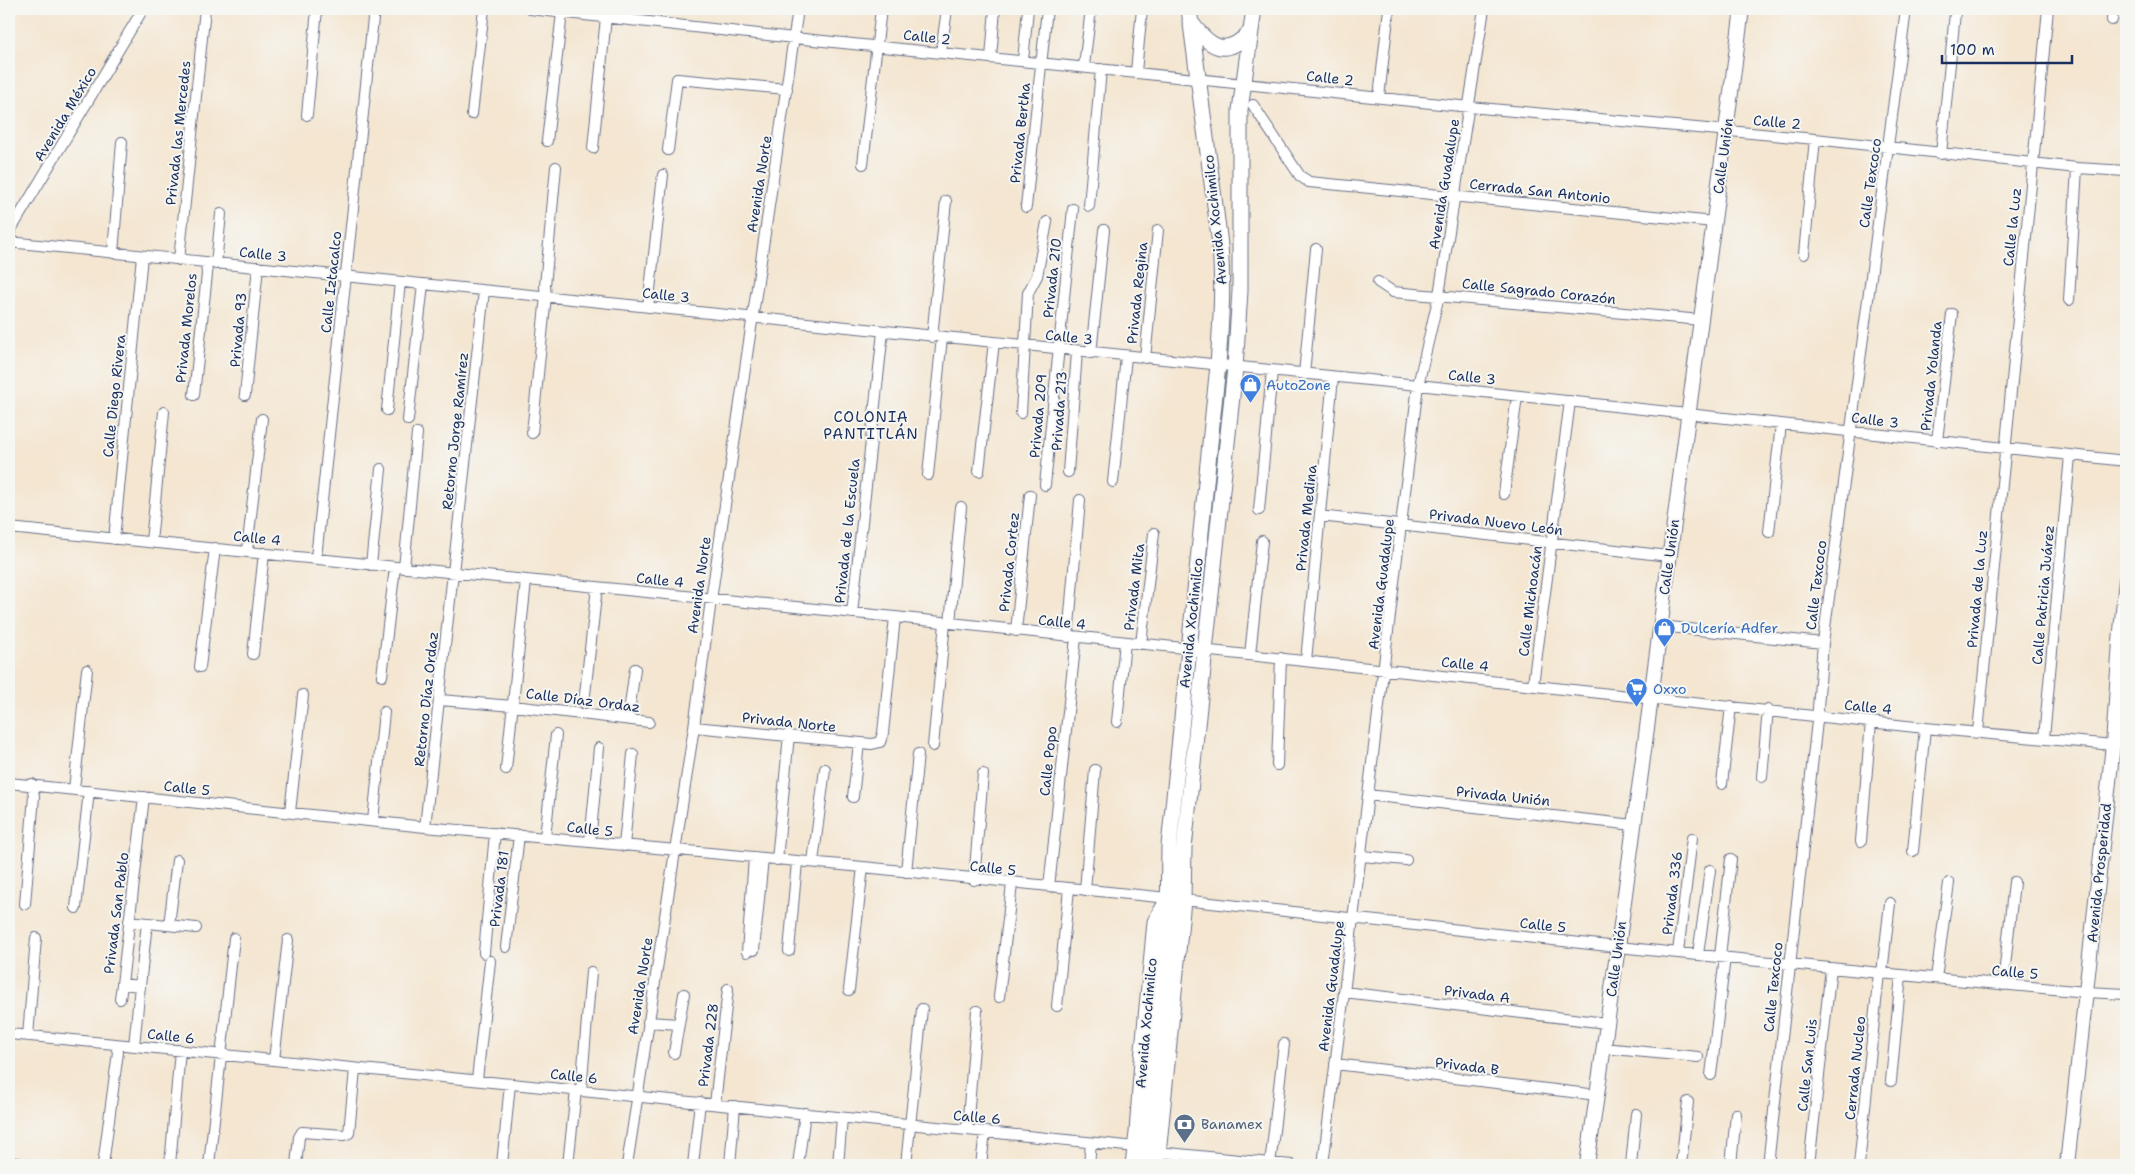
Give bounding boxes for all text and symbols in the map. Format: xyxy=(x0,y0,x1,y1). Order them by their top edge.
street label: Calle 2 xyxy=(902,26,952,48)
scale bar xyxy=(1942,32,2072,64)
text: 100 m xyxy=(1950,40,1995,60)
street label: Privada las Mercedes xyxy=(161,60,195,206)
street label: Avenida México xyxy=(30,63,100,165)
street label: Calle 2 xyxy=(1305,67,1355,89)
street label: Privada Bertha xyxy=(1006,81,1034,184)
street label: Calle 2 xyxy=(1752,111,1802,133)
street label: Calle Unión xyxy=(1709,116,1737,195)
street label: Avenida Guadalupe xyxy=(1425,117,1463,251)
street label: Avenida Norte xyxy=(742,134,776,234)
street label: Calle Texcoco xyxy=(1855,137,1885,229)
street label: Avenida Xochimilco xyxy=(1199,154,1231,286)
street label: Cerrada San Antonio xyxy=(1469,175,1611,207)
street label: Calle la Luz xyxy=(1999,187,2025,267)
street label: Calle Iztacalco xyxy=(317,230,345,334)
street label: Privada 210 xyxy=(1039,237,1065,319)
street label: Privada Regina xyxy=(1123,241,1151,345)
street label: Calle 3 xyxy=(238,243,288,265)
street label: Privada Morelos xyxy=(171,272,201,384)
street label: Calle Sagrado Corazón xyxy=(1461,274,1617,308)
street label: Calle 3 xyxy=(641,284,691,306)
street label: Privada 93 xyxy=(226,292,250,368)
street label: Privada Yolanda xyxy=(1916,320,1946,432)
street label: Calle 3 xyxy=(1044,326,1094,348)
street label: Calle Diego Rivera xyxy=(99,333,129,458)
street label: Retorno Jorge Ramírez xyxy=(438,351,472,511)
street label: Calle 3 xyxy=(1447,366,1497,388)
street label: Privada 213 xyxy=(1047,370,1071,452)
street label: Privada 209 xyxy=(1025,373,1051,459)
shop icon: AutoZone xyxy=(1238,373,1262,404)
place label: AutoZone xyxy=(1266,376,1331,394)
district label: COLONIA PANTITLÁN xyxy=(823,407,919,444)
street label: Calle 3 xyxy=(1850,408,1900,432)
street label: Privada de la Escuela xyxy=(830,457,864,604)
street label: Privada Medina xyxy=(1291,464,1321,572)
street label: Privada Nuevo León xyxy=(1428,505,1565,539)
street label: Privada Cortez xyxy=(995,511,1023,613)
street label: Avenida Guadalupe xyxy=(1364,517,1398,651)
street label: Calle Unión xyxy=(1655,517,1683,596)
street label: Calle Patricia Juárez xyxy=(2028,524,2058,666)
street label: Calle 4 xyxy=(232,527,282,549)
street label: Privada de la Luz xyxy=(1963,529,1991,649)
street label: Avenida Norte xyxy=(683,535,715,635)
street label: Calle Texcoco xyxy=(1802,539,1830,631)
street label: Privada Mita xyxy=(1120,542,1148,632)
street label: Calle Michoacán xyxy=(1514,544,1546,658)
street label: Avenida Xochimilco xyxy=(1175,557,1207,689)
street label: Calle 4 xyxy=(635,569,685,591)
street label: Calle 4 xyxy=(1037,611,1087,633)
shop icon: Dulcería Adfer xyxy=(1653,616,1677,647)
place label: Dulcería Adfer xyxy=(1681,619,1779,637)
street label: Retorno Díaz Ordaz xyxy=(410,631,442,767)
street label: Calle 4 xyxy=(1440,653,1490,675)
supermarket icon: Oxxo xyxy=(1625,677,1649,708)
place label: Oxxo xyxy=(1653,680,1686,698)
street label: Calle Díaz Ordaz xyxy=(525,684,641,716)
street label: Calle 4 xyxy=(1843,696,1893,718)
street label: Privada Norte xyxy=(741,708,837,736)
street label: Calle Popo xyxy=(1035,725,1061,797)
street label: Calle 5 xyxy=(163,777,211,799)
street label: Privada Unión xyxy=(1455,782,1551,810)
street label: Avenida Prosperidad xyxy=(2083,802,2115,944)
street label: Calle 5 xyxy=(566,818,614,840)
street label: Privada 181 xyxy=(485,850,513,928)
street label: Privada 336 xyxy=(1658,850,1686,936)
street label: Privada San Pablo xyxy=(100,851,132,975)
street label: Calle 5 xyxy=(969,857,1017,879)
street label: Calle 5 xyxy=(1519,914,1567,936)
street label: Avenida Guadalupe xyxy=(1314,919,1348,1053)
street label: Calle Unión xyxy=(1602,919,1630,998)
street label: Avenida Norte xyxy=(623,936,657,1036)
street label: Calle Texcoco xyxy=(1759,941,1787,1033)
street label: Avenida Xochimilco xyxy=(1131,957,1161,1089)
street label: Calle 5 xyxy=(1991,961,2039,983)
street label: Privada A xyxy=(1443,981,1511,1007)
street label: Privada 228 xyxy=(694,1002,722,1088)
street label: Cerrada Nucleo xyxy=(1841,1015,1869,1121)
street label: Calle San Luis xyxy=(1793,1018,1821,1112)
street label: Calle 6 xyxy=(146,1025,196,1047)
street label: Privada B xyxy=(1434,1053,1500,1079)
street label: Calle 6 xyxy=(549,1065,599,1087)
street label: Calle 6 xyxy=(952,1106,1002,1128)
bank icon: Banamex xyxy=(1173,1112,1197,1143)
place label: Banamex xyxy=(1201,1115,1262,1133)

